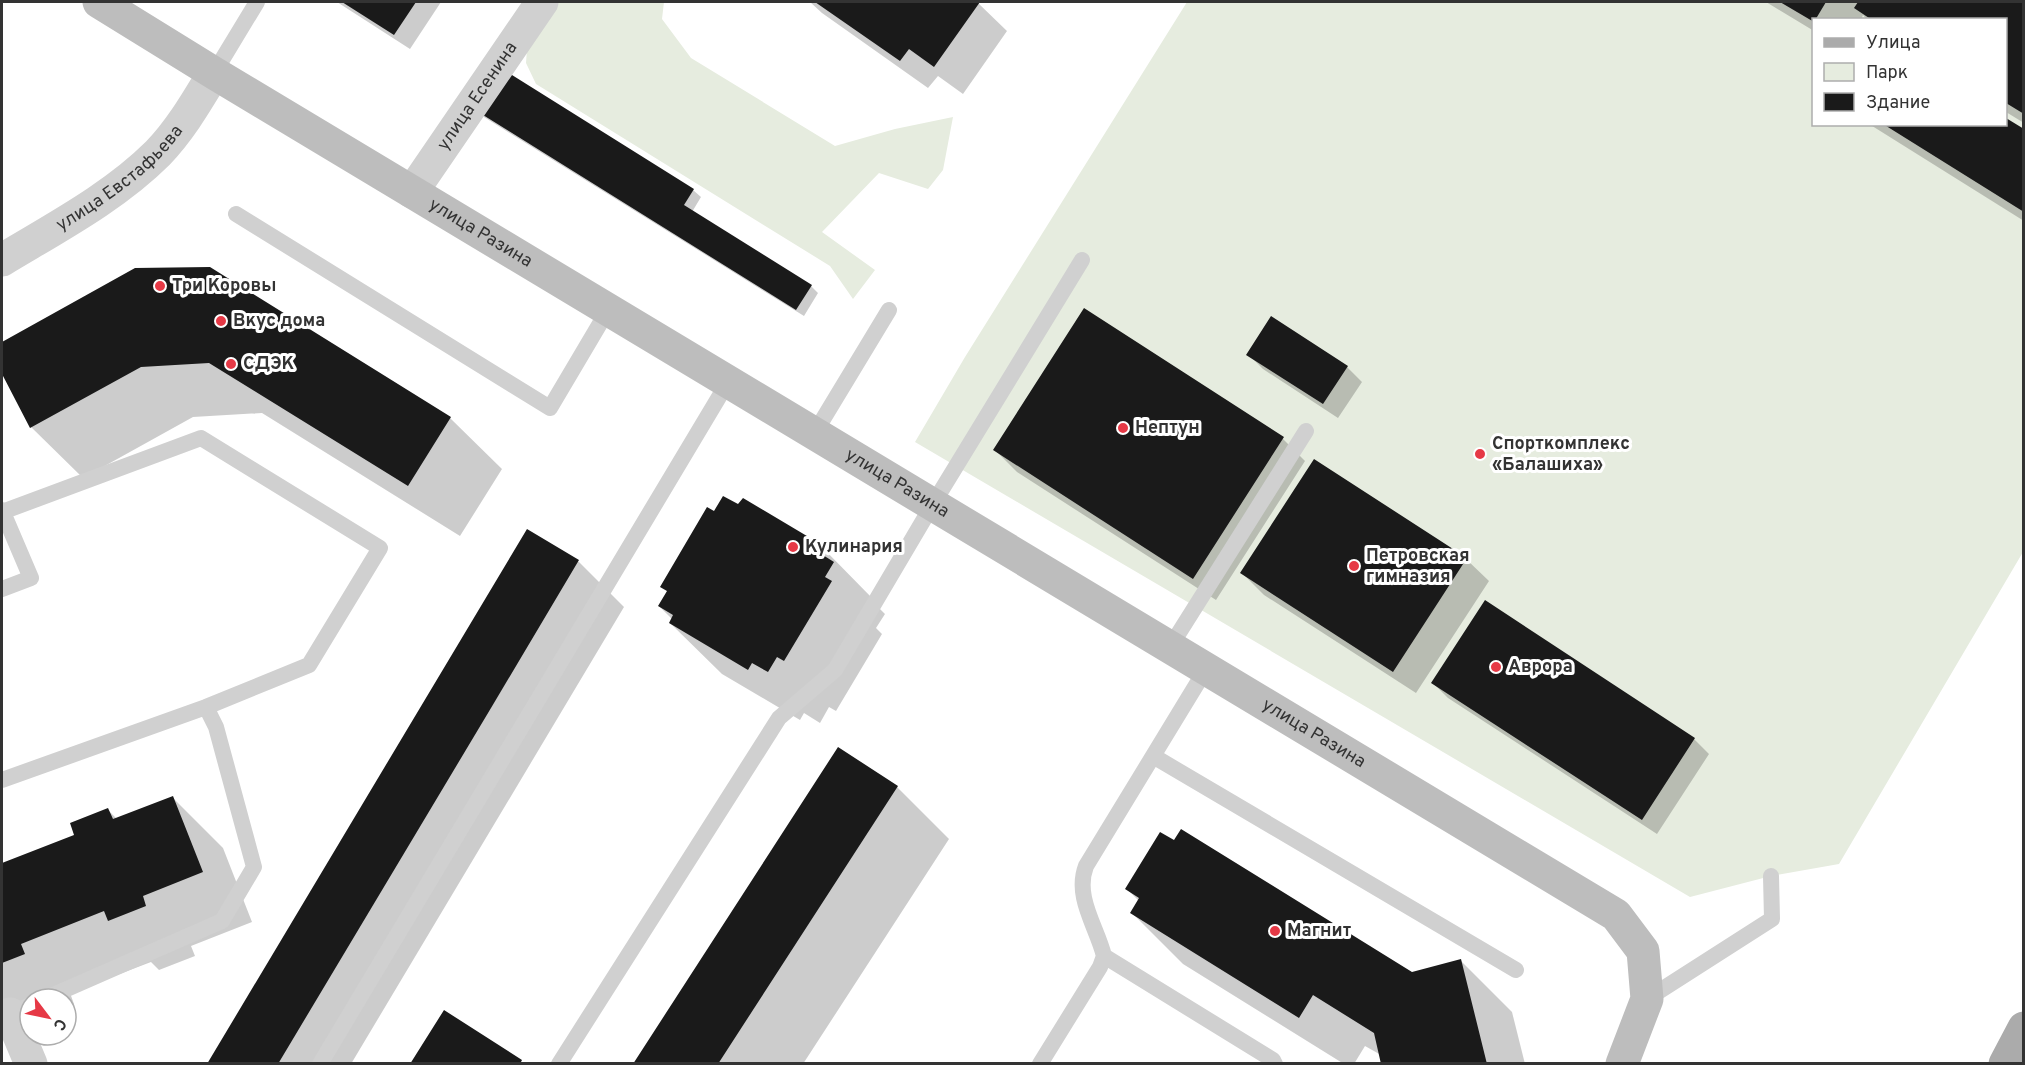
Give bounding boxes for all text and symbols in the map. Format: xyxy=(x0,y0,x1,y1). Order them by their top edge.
legend xyxy=(1812,18,2007,126)
text: Улица xyxy=(1866,32,1920,55)
street label: улица Есенина xyxy=(432,37,523,155)
text: Парк xyxy=(1866,62,1908,85)
text: Здание xyxy=(1866,92,1930,115)
street label: улица Евстафьева xyxy=(52,121,188,237)
street label: улица Разина xyxy=(424,193,537,273)
place label: Три Коровы xyxy=(172,275,277,298)
marker: Три Коровы xyxy=(153,279,167,293)
place label: Вкус дома xyxy=(233,310,325,333)
marker: Вкус дома xyxy=(214,314,228,328)
place label: СДЭК xyxy=(243,353,295,376)
marker: СДЭК xyxy=(224,357,238,371)
place label: Нептун xyxy=(1135,417,1200,440)
marker: Нептун xyxy=(1116,421,1130,435)
place label: Спорткомплекс «Балашиха» xyxy=(1492,433,1630,477)
street label: улица Разина xyxy=(841,443,953,523)
marker: Спорткомплекс «Балашиха» xyxy=(1473,447,1487,461)
place label: Кулинария xyxy=(805,536,903,559)
marker: Кулинария xyxy=(786,540,800,554)
place label: Петровская гимназия xyxy=(1366,545,1470,589)
marker: Петровская гимназия xyxy=(1347,559,1361,573)
place label: Аврора xyxy=(1508,656,1573,679)
marker: Аврора xyxy=(1489,660,1503,674)
street label: улица Разина xyxy=(1258,693,1370,773)
place label: Магнит xyxy=(1287,920,1352,943)
marker: Магнит xyxy=(1268,924,1282,938)
north arrow xyxy=(18,987,78,1047)
text: С xyxy=(48,1014,70,1034)

